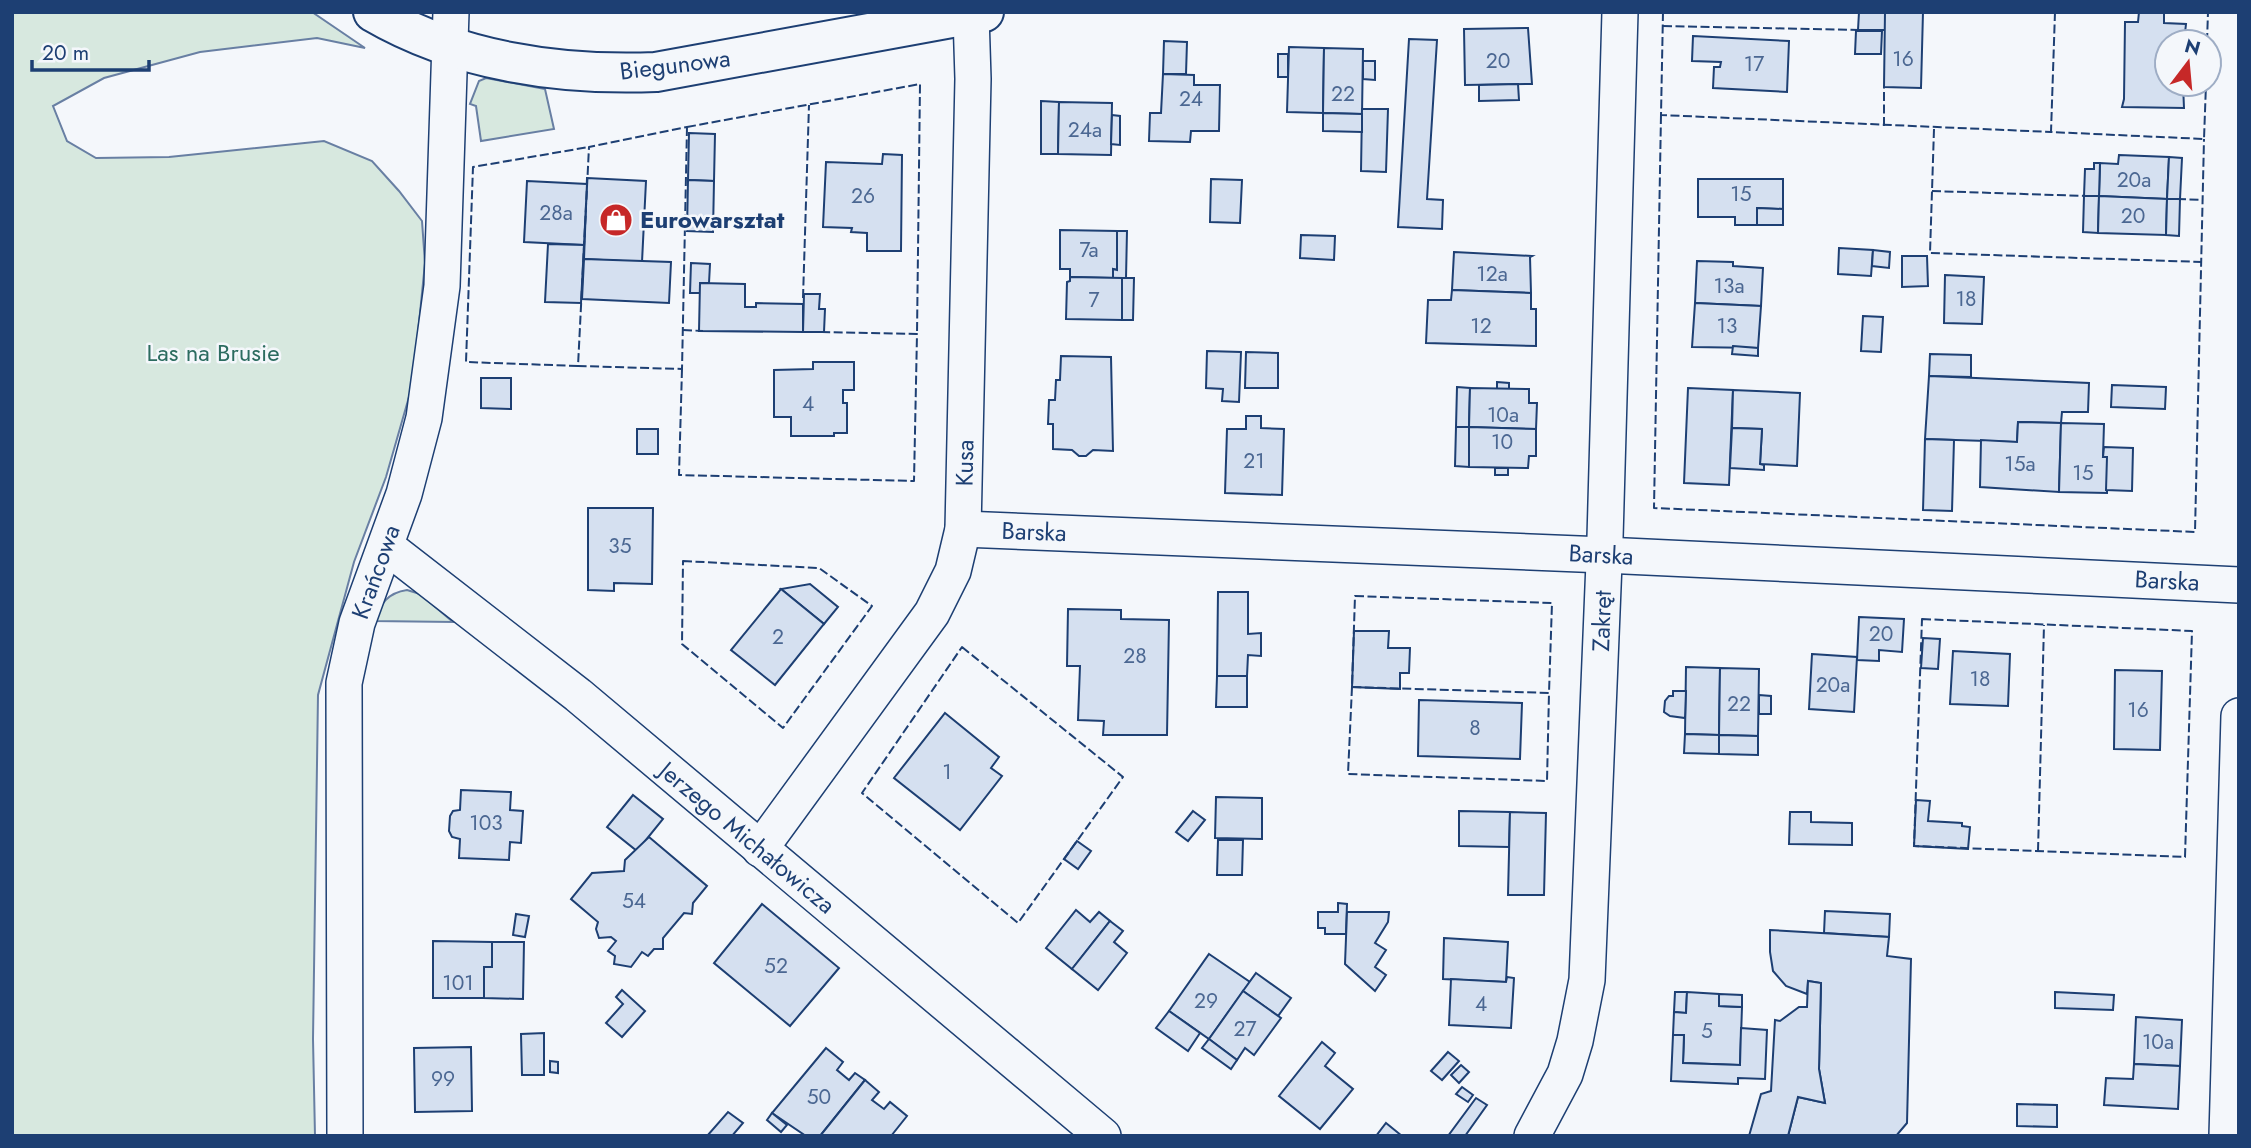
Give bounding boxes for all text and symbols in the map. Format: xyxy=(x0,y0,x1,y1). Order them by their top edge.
scale bar xyxy=(32,28,149,72)
north arrow xyxy=(2153,28,2223,98)
text: N xyxy=(2182,32,2204,62)
text: 20 m xyxy=(42,38,89,68)
street label: Biegunowa xyxy=(617,40,732,89)
house number: 16 xyxy=(1892,44,1914,74)
house number: 20 xyxy=(1486,46,1510,76)
house number: 17 xyxy=(1744,49,1764,79)
house number: 22 xyxy=(1331,79,1355,109)
house number: 24 xyxy=(1179,84,1203,114)
house number: 24a xyxy=(1068,115,1102,145)
house number: 20a xyxy=(2117,165,2151,195)
house number: 15 xyxy=(1730,179,1752,209)
house number: 26 xyxy=(851,181,875,211)
house number: 28a xyxy=(539,198,573,228)
shop icon: Eurowarsztat xyxy=(597,201,635,239)
house number: 20 xyxy=(2121,201,2145,231)
place label: Eurowarsztat xyxy=(640,202,785,237)
house number: 7a xyxy=(1079,235,1099,265)
house number: 12a xyxy=(1476,259,1508,289)
house number: 13a xyxy=(1713,271,1745,301)
house number: 18 xyxy=(1956,284,1976,314)
house number: 7 xyxy=(1088,285,1100,315)
house number: 12 xyxy=(1470,311,1492,341)
house number: 13 xyxy=(1717,311,1737,341)
park label: Las na Brusie xyxy=(146,335,280,370)
house number: 4 xyxy=(802,389,814,419)
house number: 10a xyxy=(1487,400,1519,430)
house number: 10 xyxy=(1491,427,1513,457)
street label: Kusa xyxy=(947,439,982,487)
house number: 21 xyxy=(1243,446,1265,476)
house number: 15a xyxy=(2004,449,2036,479)
house number: 15 xyxy=(2072,458,2094,488)
street label: Barska xyxy=(1001,513,1067,550)
street label: Krańcowa xyxy=(342,520,409,624)
house number: 35 xyxy=(608,531,632,561)
street label: Barska xyxy=(1568,535,1634,574)
street label: Barska xyxy=(2134,561,2200,600)
street label: Zakręt xyxy=(1583,590,1620,652)
house number: 20 xyxy=(1869,619,1893,649)
house number: 2 xyxy=(772,622,784,652)
house number: 28 xyxy=(1123,641,1147,671)
house number: 18 xyxy=(1970,664,1990,694)
house number: 20a xyxy=(1816,670,1850,700)
house number: 22 xyxy=(1727,689,1751,719)
house number: 16 xyxy=(2127,695,2149,725)
house number: 8 xyxy=(1469,713,1481,743)
street label: Jerzego Michałowicza xyxy=(649,751,843,922)
house number: 1 xyxy=(942,757,952,787)
house number: 103 xyxy=(469,808,503,838)
house number: 54 xyxy=(622,886,646,916)
house number: 52 xyxy=(764,951,788,981)
house number: 101 xyxy=(442,968,474,998)
house number: 29 xyxy=(1194,986,1218,1016)
house number: 4 xyxy=(1475,989,1487,1019)
house number: 27 xyxy=(1234,1014,1256,1044)
house number: 5 xyxy=(1701,1016,1713,1046)
house number: 10a xyxy=(2142,1027,2174,1057)
house number: 99 xyxy=(431,1064,455,1094)
house number: 50 xyxy=(807,1082,831,1112)

